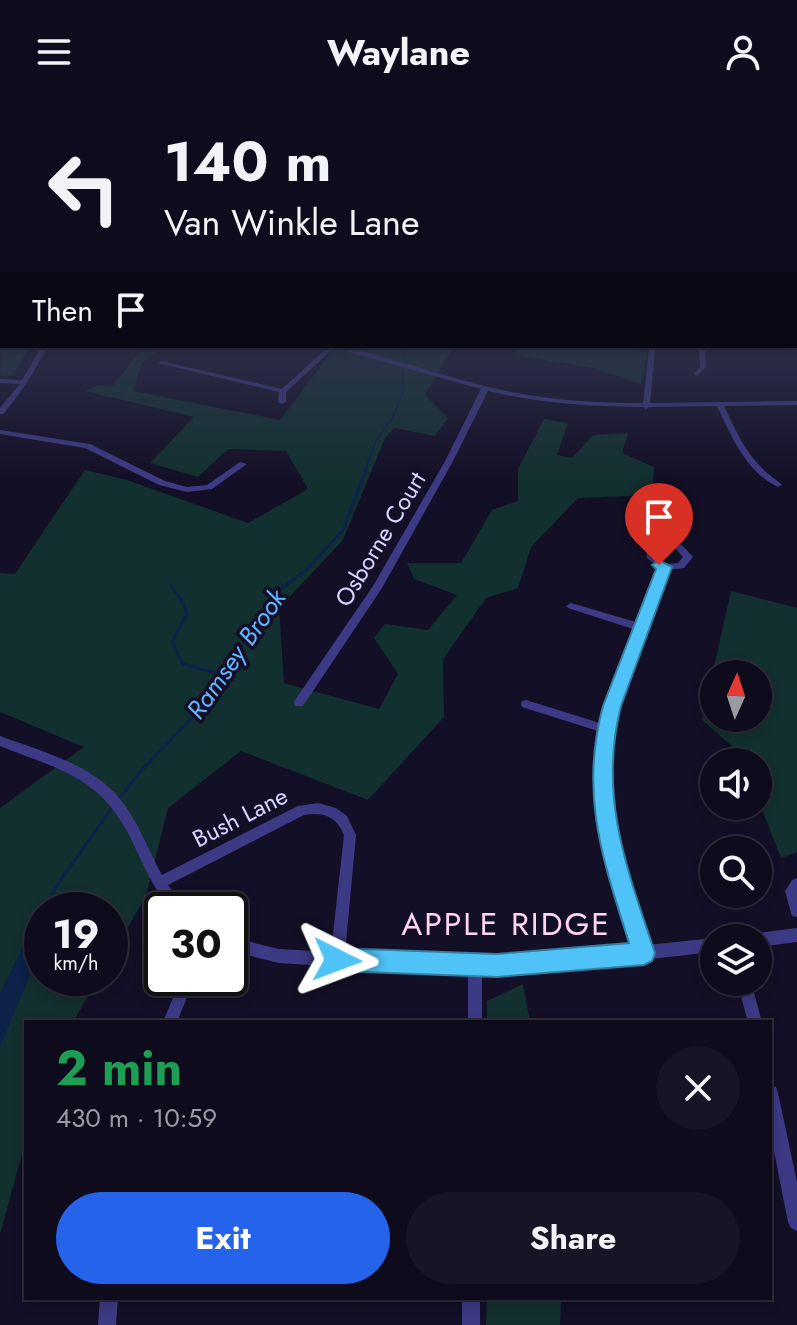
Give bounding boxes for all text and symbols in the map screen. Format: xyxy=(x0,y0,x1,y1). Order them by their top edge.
text: Waylane xyxy=(327,26,470,78)
icon: menu xyxy=(32,30,76,74)
icon: person xyxy=(721,30,765,74)
text: 140 m xyxy=(164,121,331,202)
icon: left xyxy=(32,136,136,240)
text: Van Winkle Lane xyxy=(164,196,420,248)
icon: arrive xyxy=(109,288,153,332)
text: Then xyxy=(32,289,93,332)
street label: Osborne Court xyxy=(326,465,434,613)
pin xyxy=(625,483,693,565)
icon: arrive xyxy=(637,495,681,539)
water label: Ramsey Brook xyxy=(177,580,296,727)
north arrow xyxy=(700,660,772,732)
map controls xyxy=(700,660,772,996)
button: sound xyxy=(700,748,772,820)
street label: Bush Lane xyxy=(186,778,294,856)
button: search xyxy=(700,836,772,908)
speed limit sign: 30 xyxy=(144,892,248,996)
district label: APPLE RIDGE xyxy=(401,901,611,947)
text: 19 xyxy=(52,905,100,963)
position arrow xyxy=(295,918,379,1002)
button: layers xyxy=(700,924,772,996)
text: km/h xyxy=(53,949,99,978)
text: 2 min xyxy=(56,1034,182,1103)
button: close xyxy=(656,1046,740,1130)
text: 430 m · 10:59 xyxy=(56,1099,217,1137)
button: Exit xyxy=(56,1192,390,1284)
button: Share xyxy=(406,1192,740,1284)

